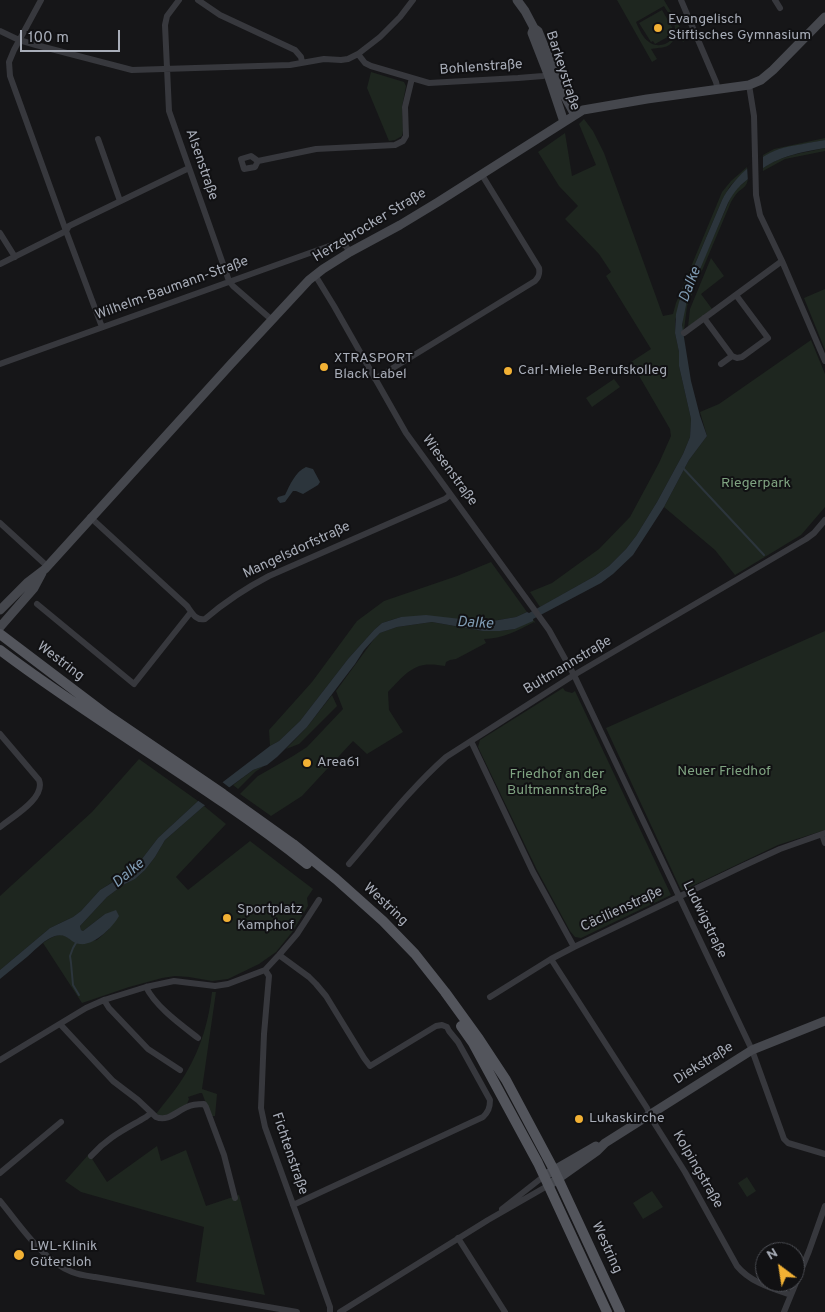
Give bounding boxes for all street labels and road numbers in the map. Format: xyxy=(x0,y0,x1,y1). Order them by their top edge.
street label: Barkeystraße xyxy=(541,29,583,113)
street label: Bohlenstraße xyxy=(439,57,523,79)
street label: Alsenstraße xyxy=(181,127,221,203)
street label: Herzebrocker Straße xyxy=(310,185,430,267)
street label: Wilhelm-Baumann-Straße xyxy=(93,253,251,325)
street label: Wiesenstraße xyxy=(418,432,480,510)
street label: Mangelsdorfstraße xyxy=(241,519,353,583)
street label: Bultmannstraße xyxy=(521,633,615,699)
street label: Westring xyxy=(33,639,87,685)
street label: Ludwigstraße xyxy=(678,879,730,961)
street label: Westring xyxy=(359,880,411,930)
street label: Cäcilienstraße xyxy=(578,884,666,936)
street label: Diekstraße xyxy=(671,1039,737,1089)
street label: Fichtenstraße xyxy=(267,1111,311,1197)
street label: Kolpingstraße xyxy=(668,1128,726,1212)
street label: Westring xyxy=(587,1220,625,1276)

